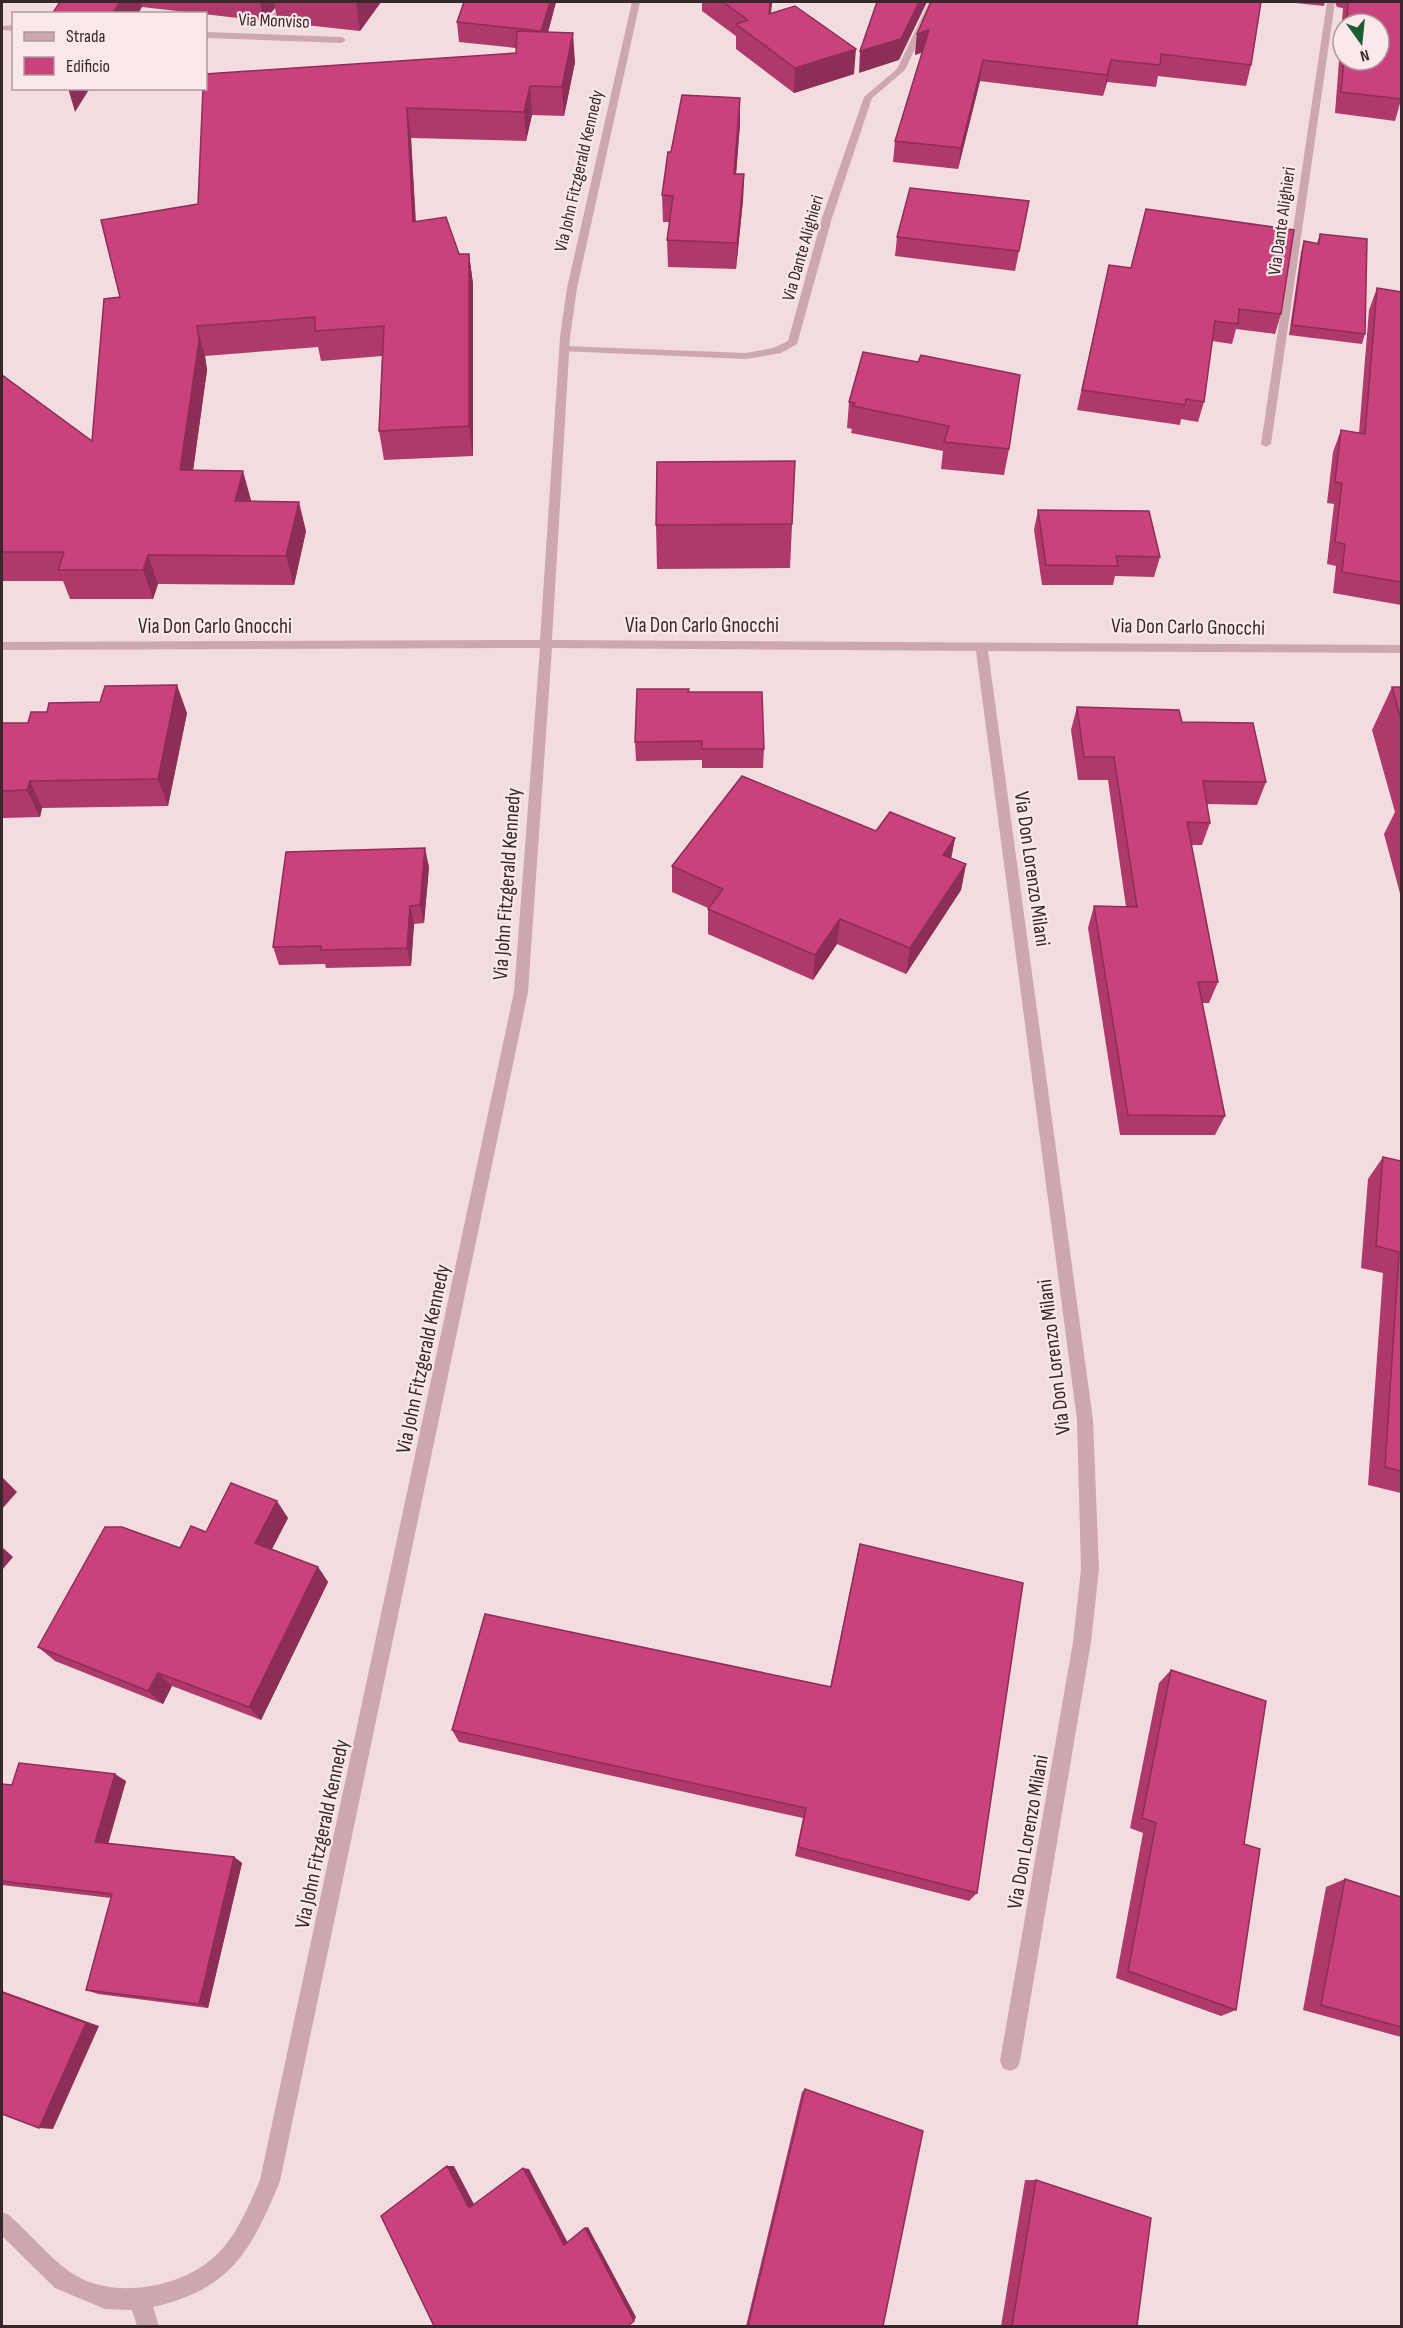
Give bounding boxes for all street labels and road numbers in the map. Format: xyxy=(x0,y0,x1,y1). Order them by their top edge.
street label: Via Monviso xyxy=(238,9,310,33)
street label: Via John Fitzgerald Kennedy xyxy=(550,88,608,254)
street label: Via Dante Alighieri xyxy=(1264,165,1300,277)
street label: Via Dante Alighieri xyxy=(778,193,828,303)
street label: Via Don Carlo Gnocchi xyxy=(625,613,779,638)
street label: Via Don Carlo Gnocchi xyxy=(1111,613,1265,641)
street label: Via Don Carlo Gnocchi xyxy=(138,614,292,639)
street label: Via John Fitzgerald Kennedy xyxy=(488,787,526,981)
street label: Via Don Lorenzo Milani xyxy=(1009,790,1055,948)
street label: Via John Fitzgerald Kennedy xyxy=(391,1262,455,1456)
street label: Via Don Lorenzo Milani xyxy=(1032,1278,1076,1436)
street label: Via John Fitzgerald Kennedy xyxy=(290,1737,354,1931)
street label: Via Don Lorenzo Milani xyxy=(1002,1753,1054,1911)

